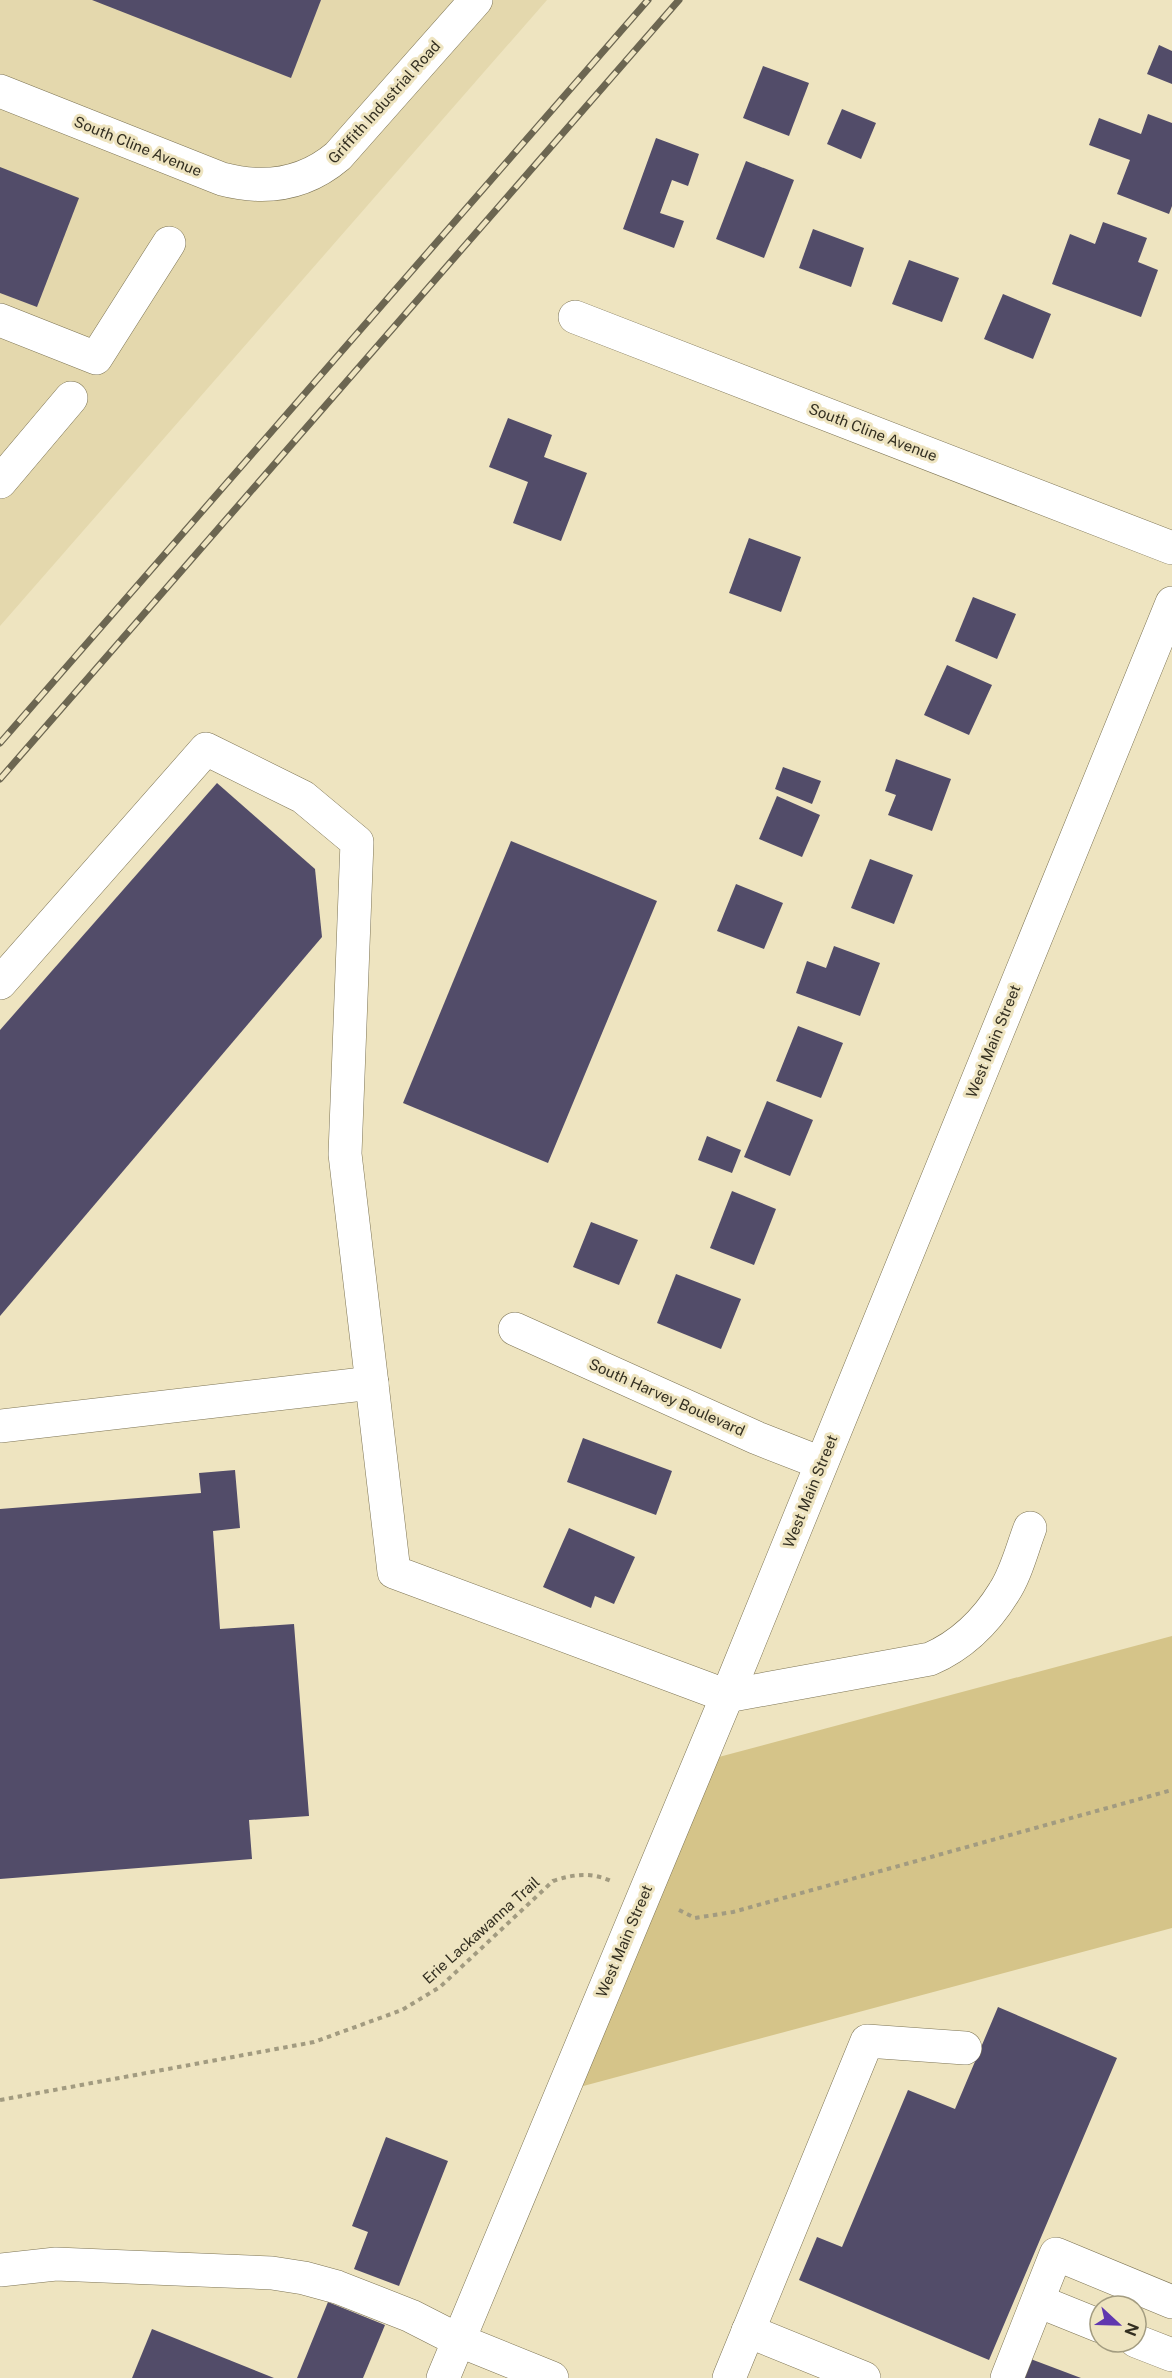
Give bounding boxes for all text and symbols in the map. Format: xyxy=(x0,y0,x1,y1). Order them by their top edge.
street label: Griffith Industrial Road xyxy=(324,37,444,167)
street label: South Cline Avenue xyxy=(72,113,204,179)
street label: South Cline Avenue xyxy=(806,400,940,464)
street label: West Main Street xyxy=(963,982,1023,1100)
street label: South Harvey Boulevard xyxy=(586,1355,748,1439)
street label: West Main Street xyxy=(780,1432,840,1550)
street label: Erie Lackawanna Trail xyxy=(419,1873,543,1987)
street label: West Main Street xyxy=(593,1882,655,2000)
north arrow xyxy=(1088,2294,1148,2354)
text: N xyxy=(1120,2320,1143,2339)

